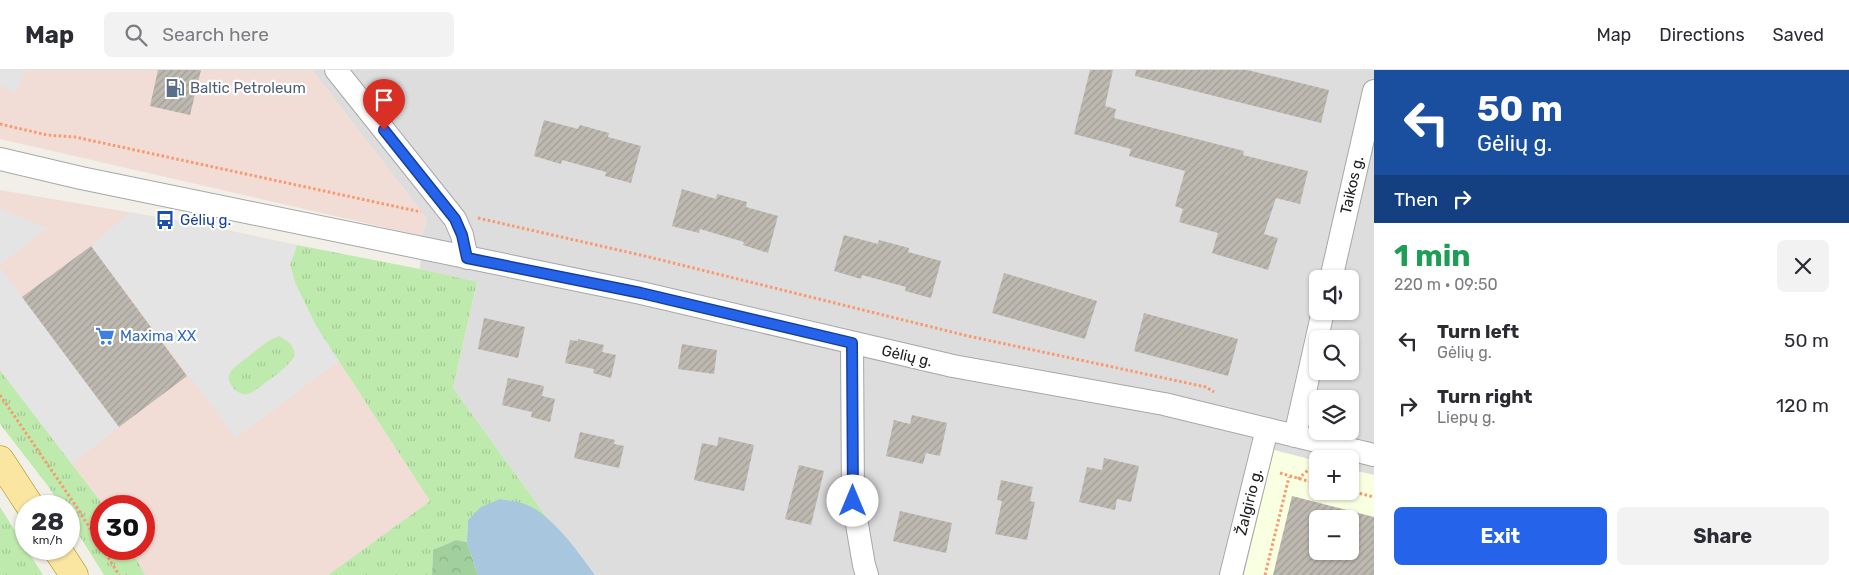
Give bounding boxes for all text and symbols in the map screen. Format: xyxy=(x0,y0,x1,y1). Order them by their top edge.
search box xyxy=(104,12,454,57)
text: Map xyxy=(25,21,74,49)
icon: search xyxy=(122,21,150,49)
text: Search here xyxy=(162,23,269,46)
text: Map xyxy=(1596,24,1631,46)
text: Directions xyxy=(1659,24,1745,46)
text: Saved xyxy=(1773,24,1824,46)
fuel station icon: Baltic Petroleum xyxy=(164,77,186,99)
place label: Baltic Petroleum xyxy=(190,79,306,97)
pin xyxy=(363,79,405,130)
icon: arrive xyxy=(370,86,398,114)
text: 50 m xyxy=(1477,88,1563,130)
icon: left xyxy=(1394,90,1459,155)
text: Gėlių g. xyxy=(1477,130,1552,157)
street label: Taikos g. xyxy=(1337,154,1367,216)
icon: right xyxy=(1448,185,1476,213)
text: Then xyxy=(1394,188,1438,211)
bus stop icon: Gėlių g. xyxy=(154,209,176,231)
place label: Gėlių g. xyxy=(180,211,231,229)
text: 1 min xyxy=(1394,238,1471,274)
button: close xyxy=(1777,240,1829,292)
map controls xyxy=(1309,270,1359,560)
button: sound xyxy=(1309,270,1359,320)
text: 220 m · 09:50 xyxy=(1394,275,1498,294)
text: Turn left xyxy=(1437,320,1519,343)
supermarket icon: Maxima XX xyxy=(94,325,116,347)
place label: Maxima XX xyxy=(120,327,197,345)
icon: left xyxy=(1394,327,1422,355)
text: 50 m xyxy=(1784,329,1829,352)
button: search xyxy=(1309,330,1359,380)
street label: Gėlių g. xyxy=(880,341,934,371)
text: Gėlių g. xyxy=(1437,343,1492,362)
text: Turn right xyxy=(1437,385,1532,408)
button: layers xyxy=(1309,390,1359,440)
icon: right xyxy=(1394,392,1422,420)
text: 120 m xyxy=(1776,394,1829,417)
text: Liepų g. xyxy=(1437,408,1496,427)
button: + xyxy=(1309,450,1359,500)
street label: Žalgirio g. xyxy=(1232,467,1266,537)
position arrow xyxy=(826,474,878,526)
speed limit sign: 30 xyxy=(90,495,155,560)
text: 28 xyxy=(31,507,64,536)
button: Exit xyxy=(1394,507,1607,565)
button: Share xyxy=(1617,507,1829,565)
button: − xyxy=(1309,510,1359,560)
text: km/h xyxy=(33,533,62,547)

